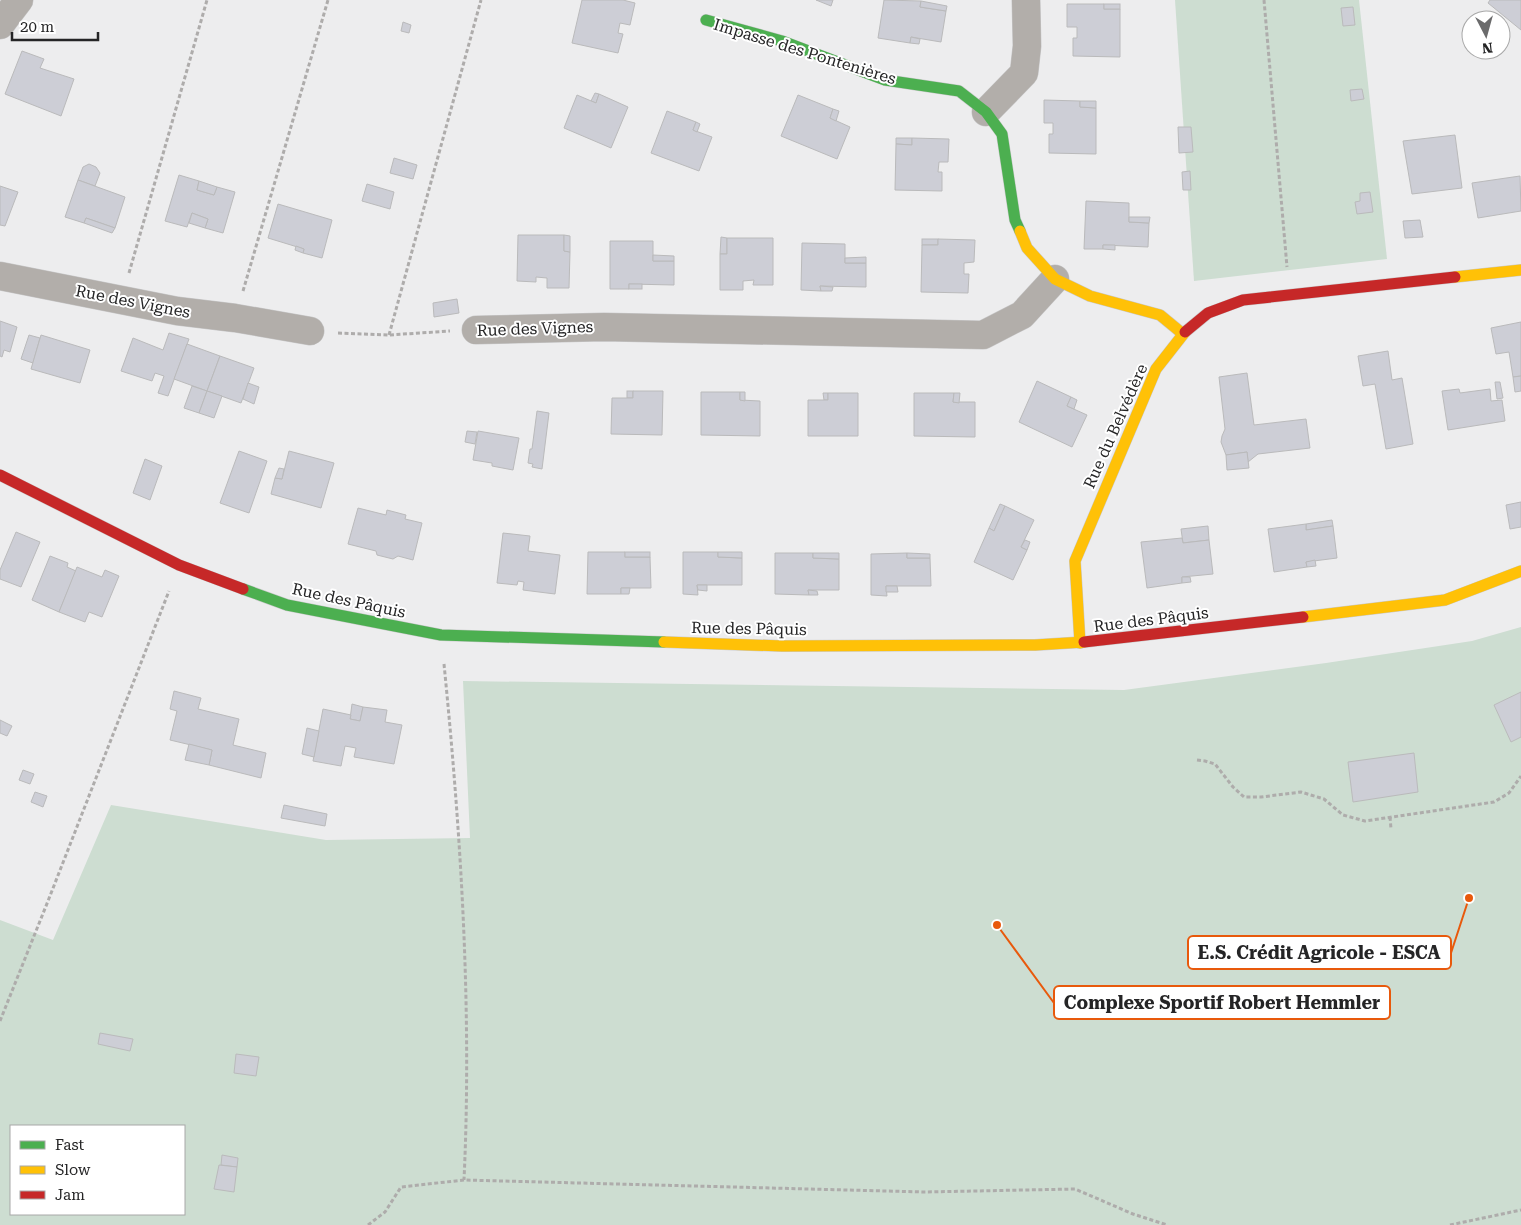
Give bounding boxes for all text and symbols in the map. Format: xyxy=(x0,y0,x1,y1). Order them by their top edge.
scale bar xyxy=(12,10,99,42)
north arrow xyxy=(1461,10,1511,60)
street label: Impasse des Pontenières xyxy=(711,15,899,88)
text: 20 m xyxy=(20,18,55,36)
text: N xyxy=(1481,39,1494,56)
street label: Rue des Vignes xyxy=(74,281,192,322)
street label: Rue des Vignes xyxy=(477,317,594,340)
street label: Rue du Belvédère xyxy=(1079,361,1152,491)
street label: Rue des Pâquis xyxy=(290,579,408,622)
street label: Rue des Pâquis xyxy=(1093,603,1210,636)
street label: Rue des Pâquis xyxy=(691,618,807,639)
callout: E.S. Crédit Agricole - ESCA xyxy=(1188,936,1451,969)
text: E.S. Crédit Agricole - ESCA xyxy=(1198,942,1440,963)
callout: Complexe Sportif Robert Hemmler xyxy=(1054,986,1390,1019)
text: Complexe Sportif Robert Hemmler xyxy=(1064,992,1380,1013)
legend xyxy=(10,1125,185,1215)
text: Fast xyxy=(55,1136,85,1154)
text: Slow xyxy=(55,1161,91,1179)
text: Jam xyxy=(55,1186,85,1204)

